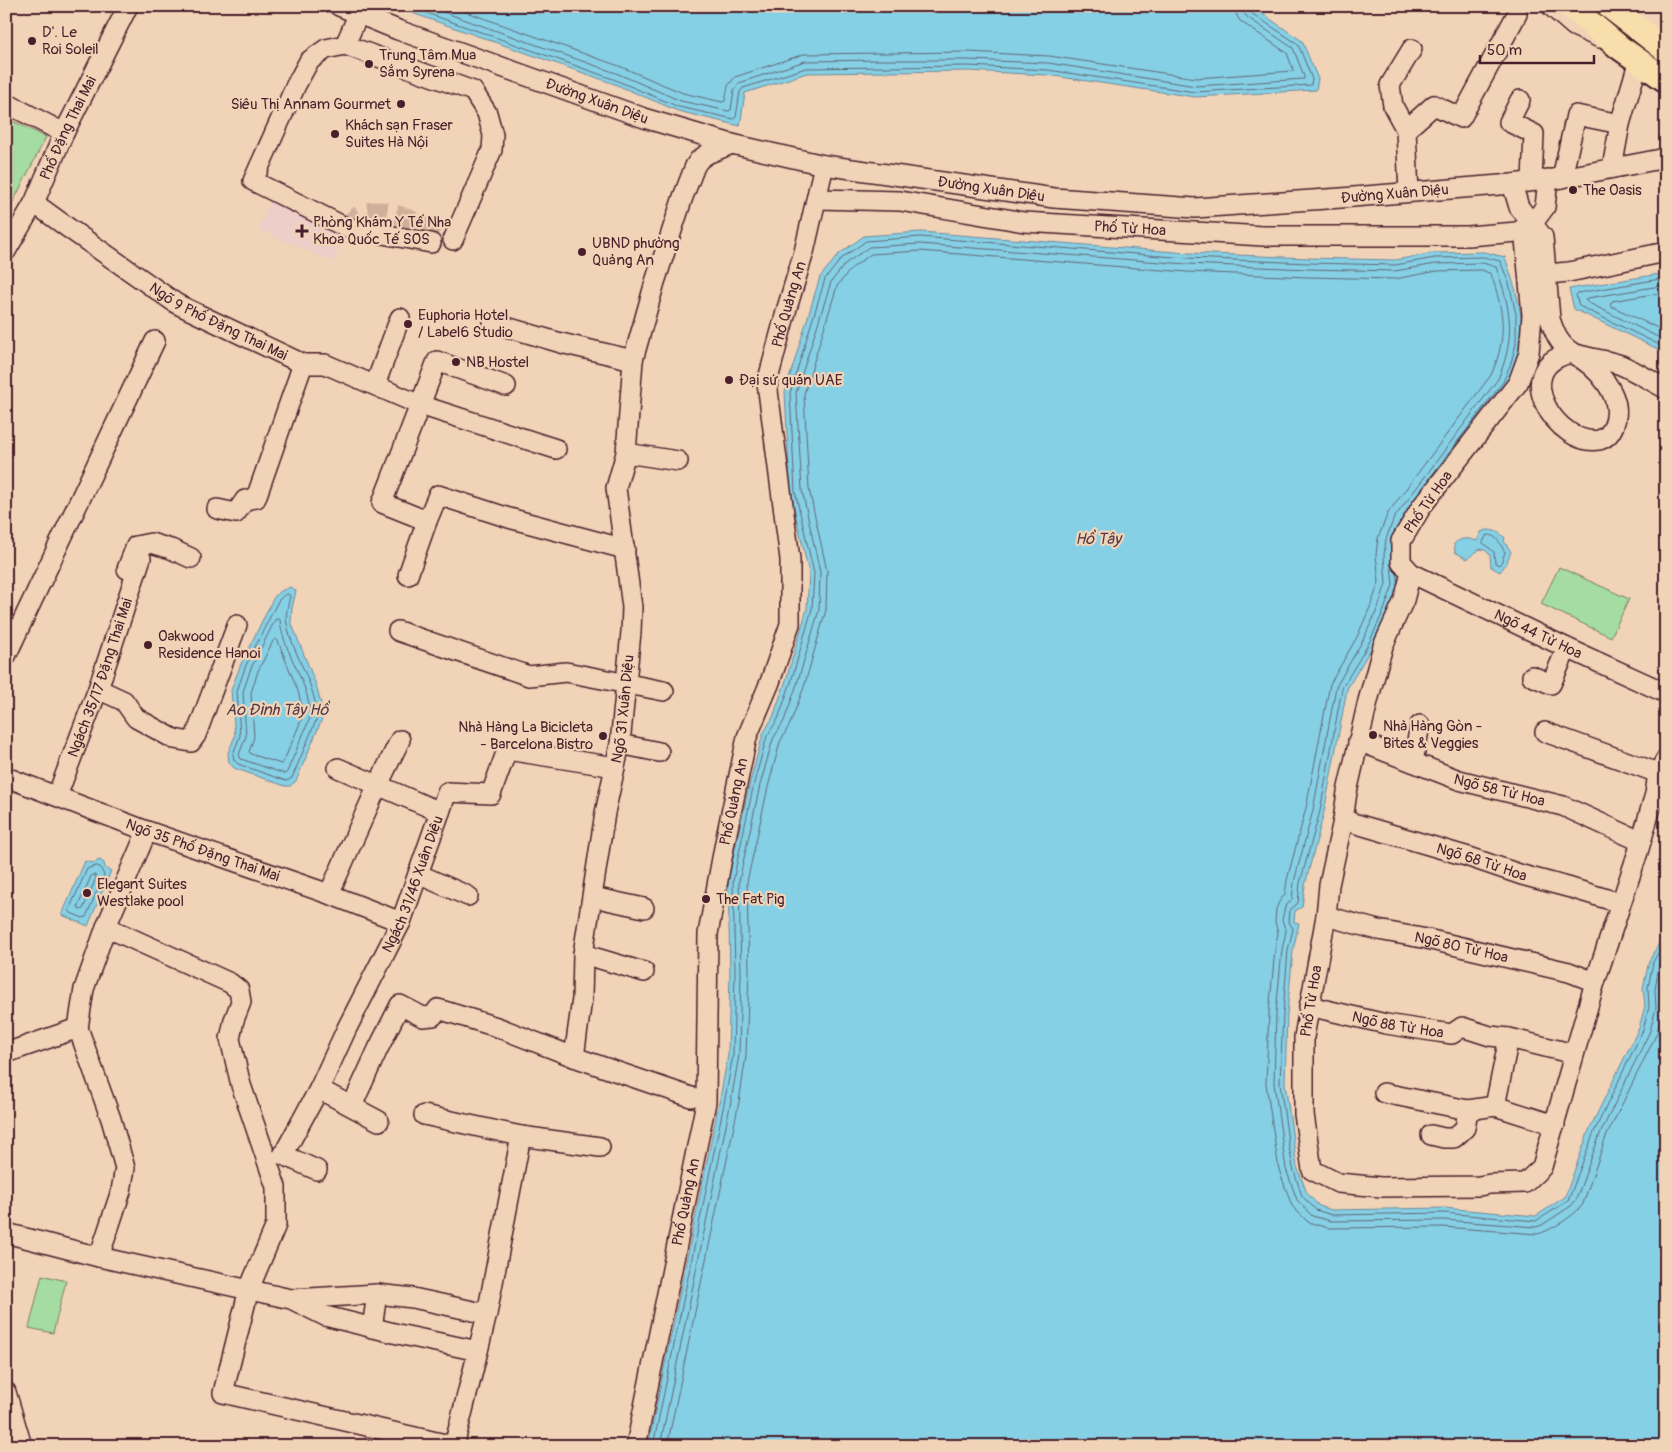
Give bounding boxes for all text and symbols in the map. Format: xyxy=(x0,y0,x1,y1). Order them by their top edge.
place label: D'. Le Roi Soleil xyxy=(42,23,99,59)
scale bar xyxy=(1480,32,1593,64)
marker: D'. Le Roi Soleil xyxy=(26,35,38,47)
text: 50 m xyxy=(1487,41,1522,60)
place label: Trung Tâm Mua Sắm Syrena xyxy=(379,46,476,82)
marker: Trung Tâm Mua Sắm Syrena xyxy=(363,58,375,70)
street label: Phố Đặng Thai Mai xyxy=(36,73,101,183)
street label: Đường Xuân Diệu xyxy=(543,74,651,129)
place label: Siêu Thị Annam Gourmet xyxy=(231,95,392,114)
marker: Siêu Thị Annam Gourmet xyxy=(395,98,407,110)
place label: Khách sạn Fraser Suites Hà Nội xyxy=(345,116,453,152)
marker: Khách sạn Fraser Suites Hà Nội xyxy=(329,128,341,140)
street label: Đường Xuân Diệu xyxy=(936,172,1046,207)
street label: Đường Xuân Diệu xyxy=(1340,180,1449,208)
place label: The Oasis xyxy=(1583,181,1642,200)
marker: The Oasis xyxy=(1567,184,1579,196)
place label: Phòng Khám Y Tế Nha Khoa Quốc Tế SOS xyxy=(313,213,451,249)
street label: Phố Từ Hoa xyxy=(1093,217,1167,240)
marker: Phòng Khám Y Tế Nha Khoa Quốc Tế SOS xyxy=(295,224,309,238)
place label: UBND phường Quảng An xyxy=(592,234,680,270)
marker: UBND phường Quảng An xyxy=(576,246,588,258)
street label: Phố Quảng An xyxy=(768,259,811,350)
street label: Ngõ 9 Phố Đặng Thai Mai xyxy=(145,279,291,365)
place label: Euphoria Hotel / Label6 Studio xyxy=(418,306,513,342)
marker: Euphoria Hotel / Label6 Studio xyxy=(402,318,414,330)
place label: NB Hostel xyxy=(466,353,529,372)
marker: NB Hostel xyxy=(450,356,462,368)
place label: Đại sứ quán UAE xyxy=(739,371,843,390)
marker: Đại sứ quán UAE xyxy=(723,374,735,386)
street label: Phố Từ Hoa xyxy=(1400,467,1457,537)
water label: Hồ Tây xyxy=(1075,529,1123,549)
street label: Ngách 35/17 Đặng Thai Mai xyxy=(64,595,137,760)
street label: Ngõ 44 Từ Hoa xyxy=(1491,605,1585,664)
place label: Oakwood Residence Hanoi xyxy=(158,627,261,663)
marker: Oakwood Residence Hanoi xyxy=(142,639,154,651)
street label: Ngõ 31 Xuân Diệu xyxy=(607,654,639,765)
water label: Ao Đình Tây Hồ xyxy=(226,700,330,720)
place label: Nhà Hàng Gòn - Bites & Veggies xyxy=(1383,717,1482,753)
place label: Nhà Hàng La Bicicleta - Barcelona Bistro xyxy=(458,718,593,754)
marker: Nhà Hàng Gòn - Bites & Veggies xyxy=(1367,729,1379,741)
marker: Nhà Hàng La Bicicleta - Barcelona Bistro xyxy=(597,730,609,742)
street label: Phố Quảng An xyxy=(716,756,752,847)
street label: Ngõ 58 Từ Hoa xyxy=(1452,770,1547,811)
street label: Ngách 31/46 Xuân Diệu xyxy=(378,813,448,956)
street label: Ngõ 35 Phố Đặng Thai Mai xyxy=(123,815,282,886)
street label: Ngõ 68 Từ Hoa xyxy=(1434,839,1529,886)
place label: Elegant Suites Westlake pool xyxy=(97,875,187,911)
marker: Elegant Suites Westlake pool xyxy=(81,887,93,899)
place label: The Fat Pig xyxy=(716,890,784,909)
marker: The Fat Pig xyxy=(700,893,712,905)
street label: Ngõ 80 Từ Hoa xyxy=(1413,928,1510,968)
street label: Phố Từ Hoa xyxy=(1296,964,1327,1038)
street label: Ngõ 88 Từ Hoa xyxy=(1350,1007,1445,1043)
street label: Phố Quảng An xyxy=(668,1157,704,1248)

